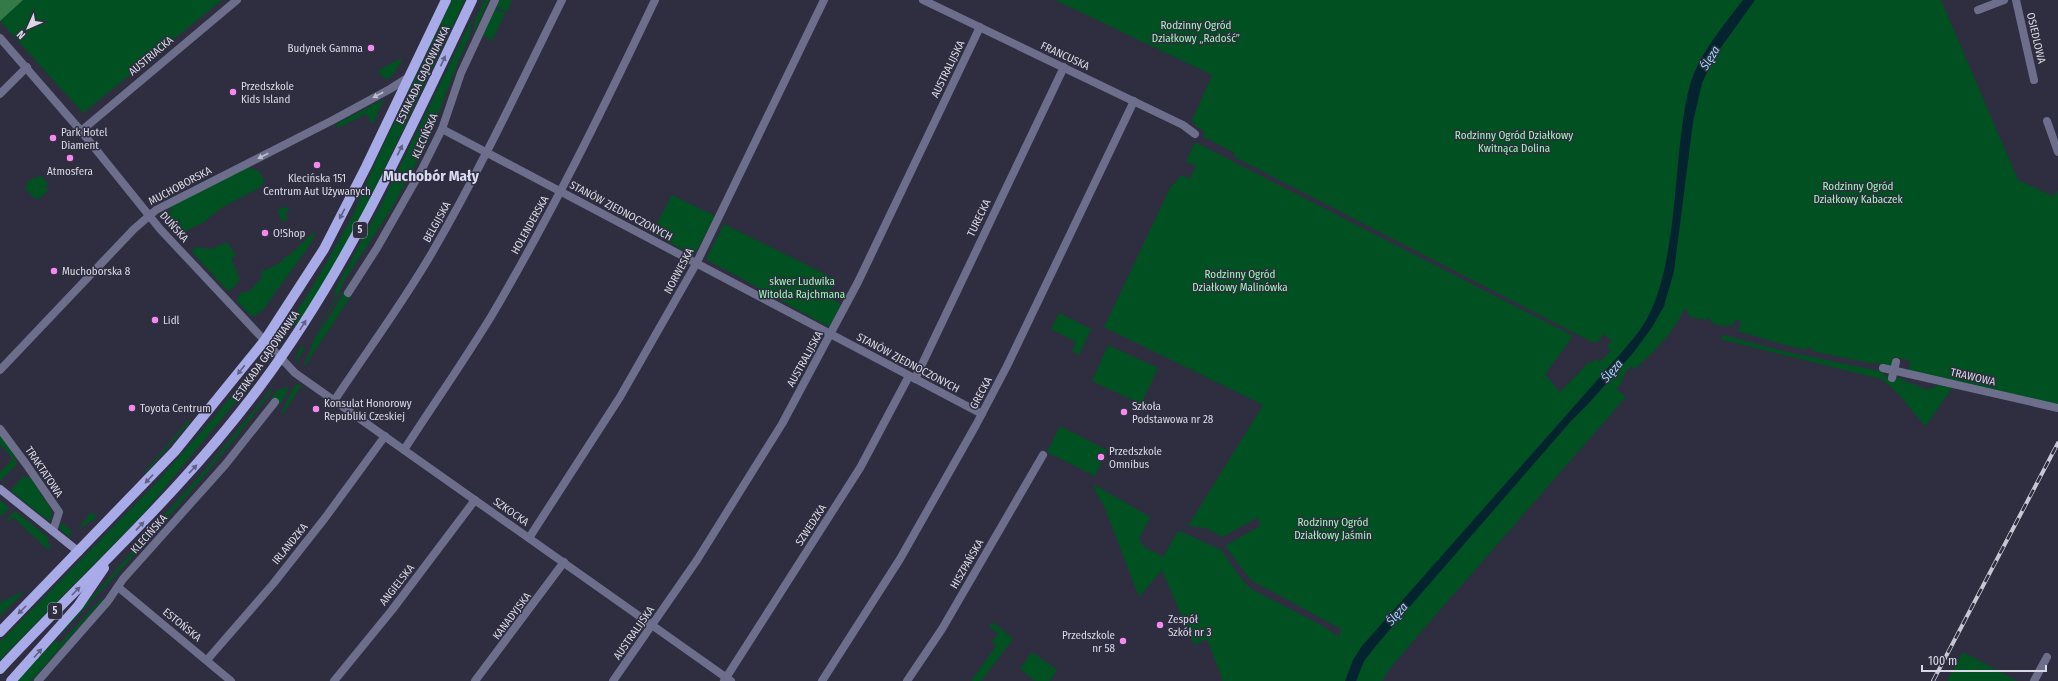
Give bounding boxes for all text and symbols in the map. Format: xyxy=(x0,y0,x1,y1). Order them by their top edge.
north arrow xyxy=(8,8,48,48)
street label: OSIEDLOWA xyxy=(2024,11,2048,65)
park label: Rodzinny Ogród Działkowy „Radość” xyxy=(1152,19,1240,45)
street label: ESTAKADA GĄDOWIANKA xyxy=(394,24,452,126)
text: N xyxy=(14,28,28,42)
street label: AUSTRIACKA xyxy=(126,33,176,78)
street label: AUSTRALIJSKA xyxy=(929,38,968,100)
street label: FRANCUSKA xyxy=(1039,39,1092,73)
place label: Budynek Gamma xyxy=(287,42,363,55)
marker: Budynek Gamma xyxy=(366,43,376,53)
water label: Ślęza xyxy=(1696,43,1723,73)
one-way arrow xyxy=(440,55,446,67)
place label: Przedszkole Kids Island xyxy=(241,80,294,106)
marker: Przedszkole Kids Island xyxy=(228,87,238,97)
one-way arrow xyxy=(372,92,384,99)
street label: KLECIŃSKA xyxy=(408,111,441,161)
place label: Park Hotel Diament xyxy=(61,126,107,152)
park label: Rodzinny Ogród Działkowy Kwitnąca Dolina xyxy=(1455,129,1573,155)
marker: Park Hotel Diament xyxy=(48,133,58,143)
one-way arrow xyxy=(397,145,403,156)
marker: Atmosfera xyxy=(65,153,75,163)
one-way arrow xyxy=(257,153,269,159)
marker: Klecińska 151 Centrum Aut Używanych xyxy=(312,160,322,170)
street label: MUCHOBORSKA xyxy=(146,164,214,208)
place label: Atmosfera xyxy=(47,165,93,178)
district label: Muchobór Mały xyxy=(383,167,480,185)
place label: Klecińska 151 Centrum Aut Używanych xyxy=(263,172,371,198)
street label: STANÓW ZJEDNOCZONYCH xyxy=(567,177,675,244)
park label: Rodzinny Ogród Działkowy Kabaczek xyxy=(1813,180,1903,206)
street label: HOLENDERSKA xyxy=(509,193,551,256)
street label: TURECKA xyxy=(964,197,994,239)
street label: BELGIJSKA xyxy=(420,199,454,245)
street label: DUŃSKA xyxy=(157,208,192,245)
one-way arrow xyxy=(339,209,345,220)
road number: 5 xyxy=(353,222,367,238)
place label: O!Shop xyxy=(273,227,305,240)
marker: O!Shop xyxy=(260,228,270,238)
street label: NORWESKA xyxy=(662,246,697,296)
place label: Muchoborska 8 xyxy=(62,265,131,278)
marker: Muchoborska 8 xyxy=(49,266,59,276)
park label: Rodzinny Ogród Działkowy Malinówka xyxy=(1192,268,1288,294)
park label: skwer Ludwika Witolda Rajchmana xyxy=(759,275,845,301)
street label: ESTAKADA GĄDOWIANKA xyxy=(230,308,302,404)
place label: Lidl xyxy=(163,314,180,327)
marker: Lidl xyxy=(150,315,160,325)
one-way arrow xyxy=(299,320,307,330)
street label: AUSTRALIJSKA xyxy=(784,329,826,389)
street label: STANÓW ZJEDNOCZONYCH xyxy=(854,329,962,396)
water label: Ślęza xyxy=(1597,356,1626,386)
one-way arrow xyxy=(237,364,246,375)
street label: TRAWOWA xyxy=(1949,365,1997,389)
street label: GRECKA xyxy=(967,375,995,411)
place label: Konsulat Honorowy Republiki Czeskiej xyxy=(324,397,412,423)
place label: Szkoła Podstawowa nr 28 xyxy=(1132,400,1214,426)
place label: Toyota Centrum xyxy=(140,402,211,415)
marker: Toyota Centrum xyxy=(127,403,137,413)
marker: Konsulat Honorowy Republiki Czeskiej xyxy=(311,404,321,414)
marker: Szkoła Podstawowa nr 28 xyxy=(1119,407,1129,417)
street label: TRAKTATOWA xyxy=(22,444,66,500)
place label: Przedszkole Omnibus xyxy=(1109,445,1162,471)
marker: Przedszkole Omnibus xyxy=(1096,452,1106,462)
one-way arrow xyxy=(188,464,198,474)
one-way arrow xyxy=(144,474,153,485)
street label: SZKOCKA xyxy=(491,495,531,529)
street label: SZWEDZKA xyxy=(793,502,829,548)
street label: KLECIŃSKA xyxy=(127,511,170,556)
park label: Rodzinny Ogród Działkowy Jaśmin xyxy=(1294,516,1372,542)
one-way arrow xyxy=(135,521,144,531)
street label: IRLANDZKA xyxy=(269,521,311,567)
street label: HISZPAŃSKA xyxy=(947,536,986,591)
street label: ANGIELSKA xyxy=(377,562,417,608)
one-way arrow xyxy=(71,586,81,596)
street label: KANADYJSKA xyxy=(490,590,534,642)
water label: Ślęza xyxy=(1382,599,1411,629)
road number: 5 xyxy=(48,603,62,619)
street label: AUSTRALIJSKA xyxy=(611,604,657,662)
one-way arrow xyxy=(17,605,27,615)
street label: ESTOŃSKA xyxy=(160,605,205,645)
place label: Zespół Szkół nr 3 xyxy=(1168,613,1212,639)
marker: Zespół Szkół nr 3 xyxy=(1155,620,1165,630)
place label: Przedszkole nr 58 xyxy=(1062,629,1115,655)
marker: Przedszkole nr 58 xyxy=(1118,636,1128,646)
scale bar xyxy=(1922,647,2046,673)
one-way arrow xyxy=(33,648,42,657)
text: 100 m xyxy=(1928,654,1957,668)

